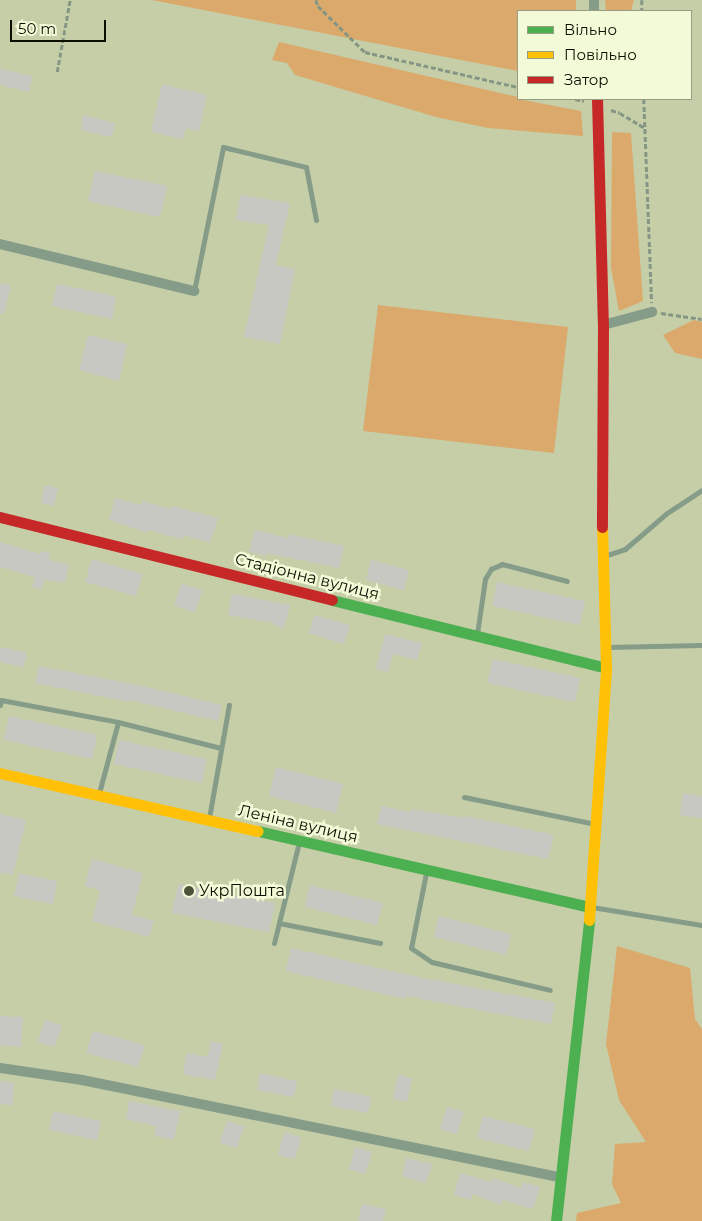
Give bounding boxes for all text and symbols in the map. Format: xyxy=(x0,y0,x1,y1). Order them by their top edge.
scale bar xyxy=(12,10,109,42)
legend xyxy=(517,10,692,100)
text: 50 m xyxy=(18,19,56,38)
text: Вільно xyxy=(564,20,617,39)
text: Повільно xyxy=(564,45,637,64)
text: Затор xyxy=(564,70,609,89)
street label: Стадіонна вулиця xyxy=(233,550,381,604)
street label: Леніна вулиця xyxy=(236,801,360,847)
place label: УкрПошта xyxy=(199,881,285,901)
marker: УкрПошта xyxy=(183,885,195,897)

